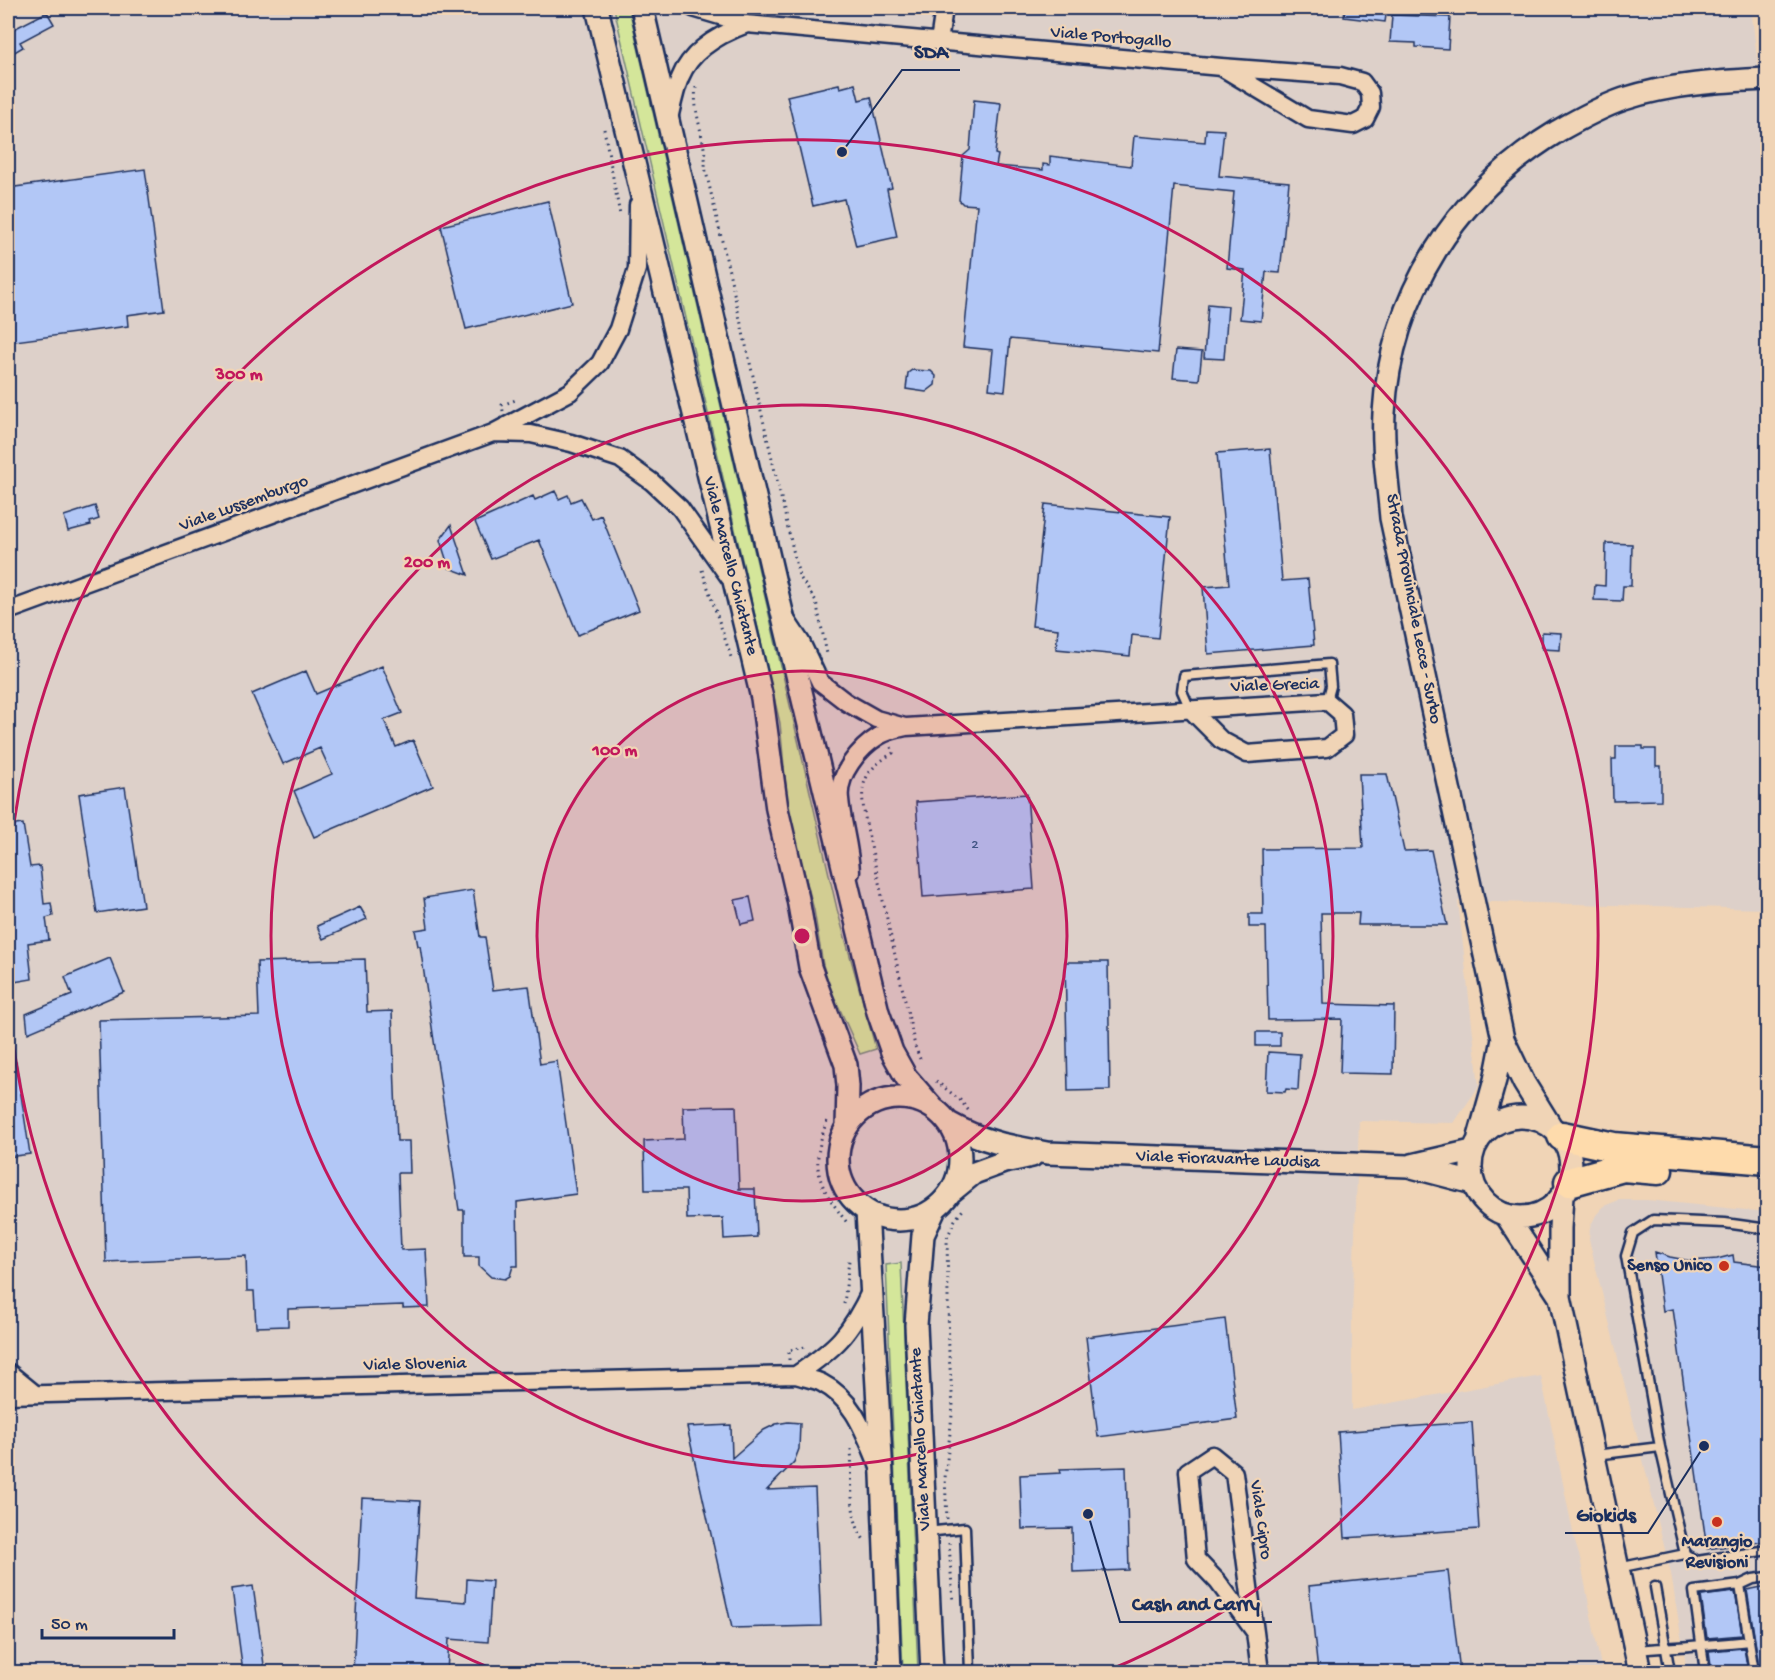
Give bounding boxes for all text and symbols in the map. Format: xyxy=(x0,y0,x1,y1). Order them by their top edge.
street label: Viale Portogallo xyxy=(1049,22,1172,54)
callout: SDA xyxy=(902,32,960,70)
text: SDA xyxy=(914,43,950,66)
text: 300 m xyxy=(215,365,263,386)
street label: Viale Lussemburgo xyxy=(176,471,311,537)
street label: Viale Marcello Chiatante xyxy=(697,474,763,658)
street label: Strada Provinciale Lecce - Surbo xyxy=(1380,492,1446,726)
text: 200 m xyxy=(404,553,450,574)
street label: Viale Grecia xyxy=(1229,674,1321,698)
text: 100 m xyxy=(592,741,638,762)
house number: 2 xyxy=(971,836,979,854)
centre of rings xyxy=(792,926,812,946)
street label: Viale Fioravante Laudisa xyxy=(1135,1146,1321,1174)
place label: Senso Unico xyxy=(1627,1256,1713,1277)
marker: Senso Unico xyxy=(1717,1259,1731,1273)
street label: Viale Marcello Chiatante xyxy=(906,1346,936,1532)
street label: Viale Slovenia xyxy=(362,1354,468,1376)
street label: Viale Cipro xyxy=(1244,1478,1276,1561)
callout: Giokids xyxy=(1565,1495,1648,1533)
text: Giokids xyxy=(1576,1506,1637,1529)
marker: Marangio Revisioni xyxy=(1710,1515,1724,1529)
place label: Marangio Revisioni xyxy=(1682,1532,1753,1574)
callout: Cash and Carry xyxy=(1120,1584,1272,1622)
text: Cash and Carry xyxy=(1131,1595,1260,1618)
scale bar xyxy=(42,1602,174,1640)
text: 50 m xyxy=(51,1615,88,1636)

